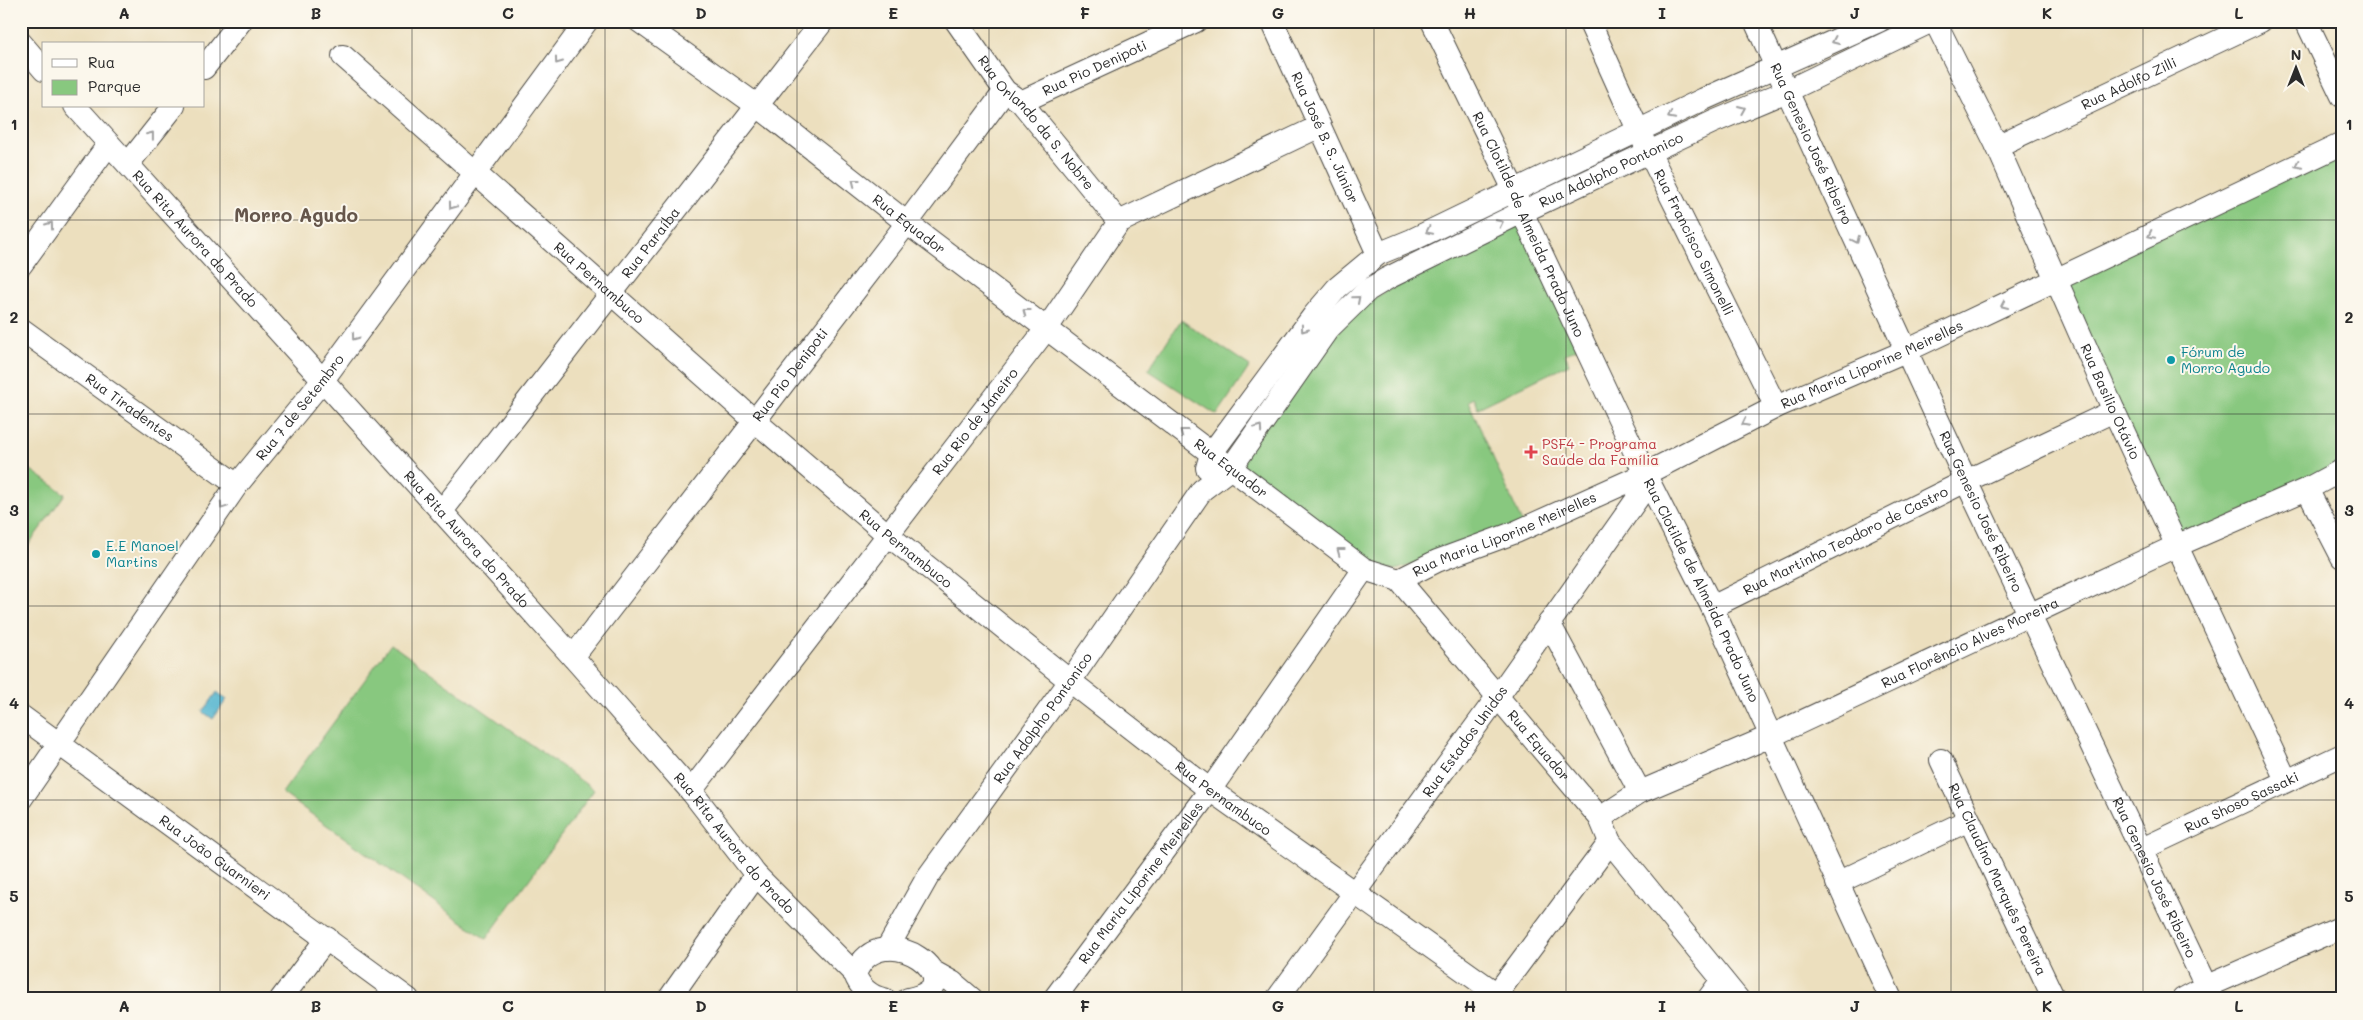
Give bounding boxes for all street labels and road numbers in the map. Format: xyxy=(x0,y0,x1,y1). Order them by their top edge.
street label: Rua Pio Denipoti xyxy=(1039,35,1150,100)
street label: Rua Orlando da S. Nobre xyxy=(974,51,1099,194)
street label: Rua Adolfo Zilli xyxy=(2078,52,2180,114)
street label: Rua Genesio José Ribeiro xyxy=(1766,60,1857,227)
street label: Rua José B. S. Júnior xyxy=(1287,69,1364,206)
street label: Rua Clotilde de Almeida Prado Juno xyxy=(1468,108,1589,340)
street label: Rua Adolpho Pontonico xyxy=(1536,127,1686,212)
street label: Rua Rita Aurora do Prado xyxy=(128,166,262,311)
street label: Rua Francisco Simonelli xyxy=(1650,166,1739,318)
street label: Rua Equador xyxy=(869,190,950,258)
street label: Rua Paraíba xyxy=(617,203,684,282)
street label: Rua Pernambuco xyxy=(550,237,649,328)
street label: Rua Maria Liporine Meirelles xyxy=(1778,315,1966,413)
street label: Rua Pio Denipoti xyxy=(748,324,832,425)
street label: Rua Basilio Otávio xyxy=(2076,340,2145,462)
street label: Rua 7 de Setembro xyxy=(251,350,348,464)
street label: Rua Rio de Janeiro xyxy=(927,364,1022,479)
street label: Rua Tiradentes xyxy=(82,369,178,445)
street label: Rua Genesio José Ribeiro xyxy=(1935,428,2027,595)
street label: Rua Equador xyxy=(1191,434,1272,502)
street label: Rua Rita Aurora do Prado xyxy=(400,466,534,612)
street label: Rua Clotilde de Almeida Prado Juno xyxy=(1640,475,1764,705)
street label: Rua Martinho Teodoro de Castro xyxy=(1739,481,1951,599)
street label: Rua Maria Liporine Meirelles xyxy=(1409,487,1599,581)
street label: Rua Pernambuco xyxy=(856,505,957,592)
street label: Rua Florêncio Alves Moreira xyxy=(1878,592,2062,692)
street label: Rua Adolpho Pontonico xyxy=(989,648,1096,787)
street label: Rua Estados Unidos xyxy=(1418,681,1512,801)
street label: Rua Equador xyxy=(1504,705,1575,785)
street label: Rua Pernambuco xyxy=(1171,756,1275,840)
street label: Rua Shoso Sassaki xyxy=(2181,767,2302,837)
street label: Rua Rita Aurora do Prado xyxy=(670,768,799,917)
street label: Rua Claudino Marquês Pereira xyxy=(1944,780,2051,978)
street label: Rua Genesio José Ribeiro xyxy=(2108,794,2201,961)
street label: Rua Maria Liporine Meirelles xyxy=(1074,798,1207,967)
street label: Rua João Guarnieri xyxy=(156,810,274,904)

